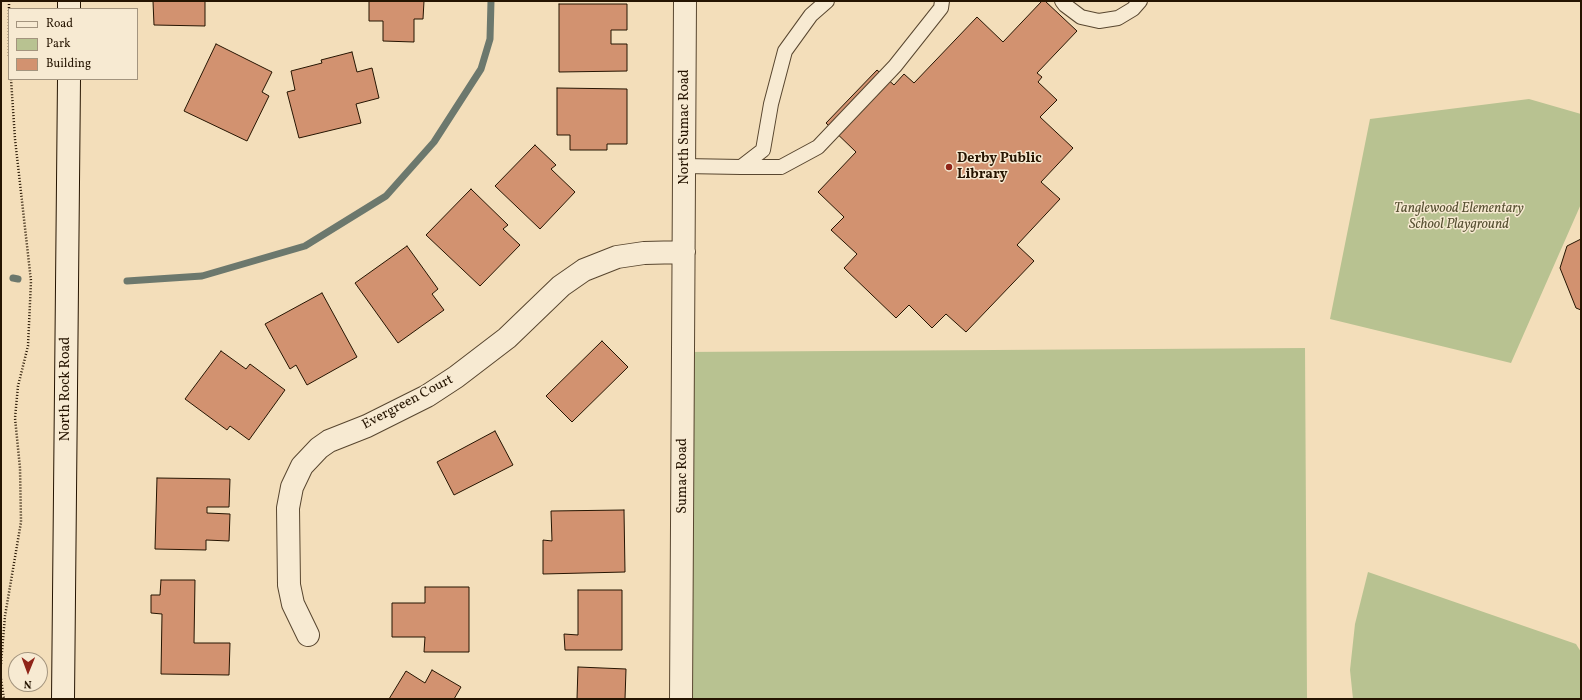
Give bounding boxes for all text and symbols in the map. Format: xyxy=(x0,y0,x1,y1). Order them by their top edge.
legend xyxy=(8,8,138,80)
text: Road xyxy=(46,16,73,32)
text: Park xyxy=(46,36,71,52)
text: Building xyxy=(46,56,91,72)
street label: North Sumac Road xyxy=(677,69,693,185)
place label: Derby Public Library xyxy=(957,151,1042,184)
marker: Derby Public Library xyxy=(944,162,954,172)
park label: Tanglewood Elementary School Playground xyxy=(1394,201,1524,234)
street label: North Rock Road xyxy=(58,337,74,441)
street label: Evergreen Court xyxy=(360,372,456,434)
street label: Sumac Road xyxy=(675,438,691,514)
north arrow xyxy=(8,652,48,692)
text: N xyxy=(24,676,32,691)

